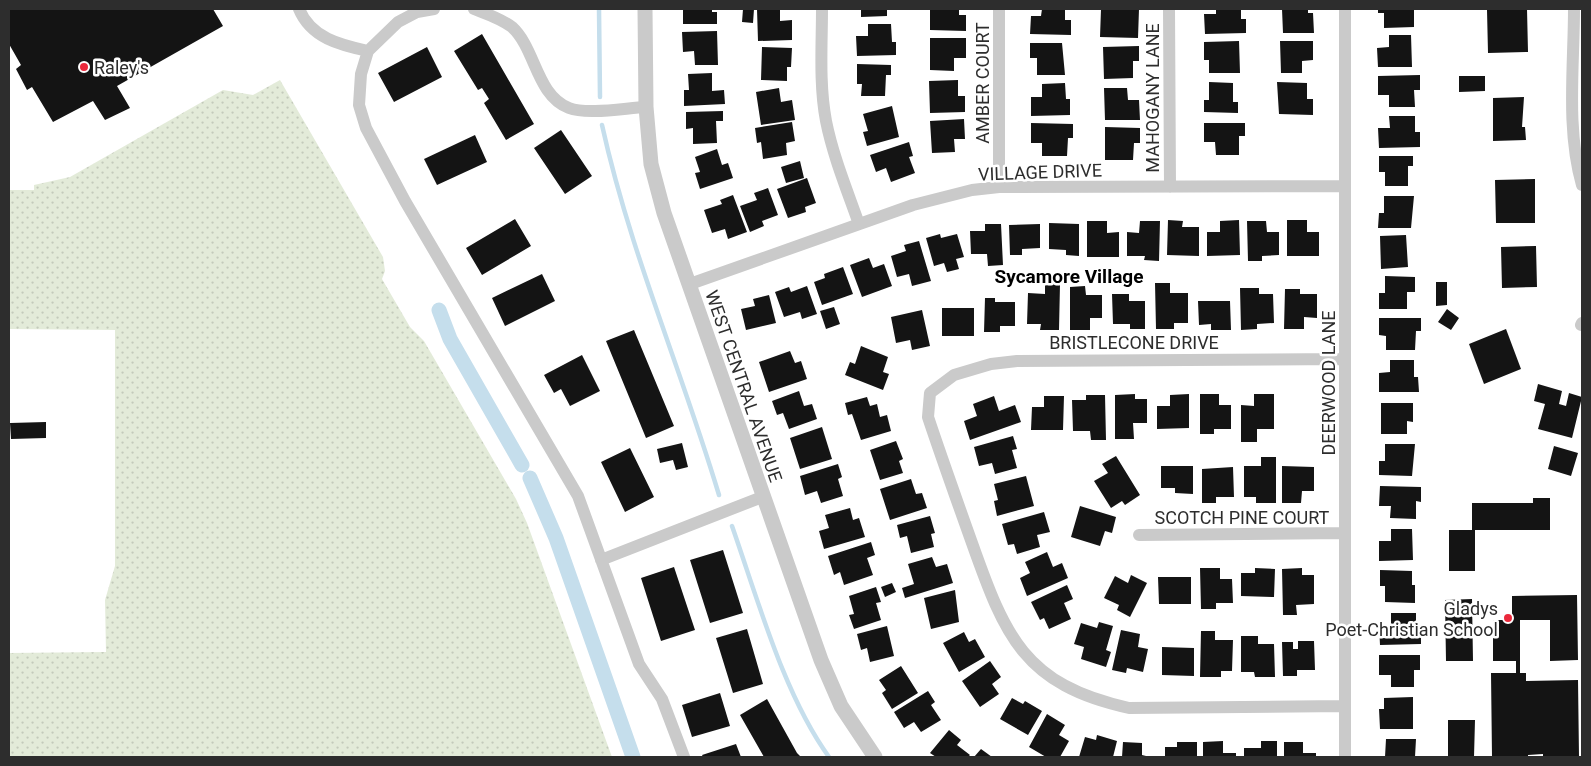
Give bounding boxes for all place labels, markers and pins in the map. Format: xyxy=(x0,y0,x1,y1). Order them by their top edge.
place label: Raley's xyxy=(94,57,149,78)
marker: Raley's xyxy=(78,61,90,73)
place label: Gladys Poet-Christian School xyxy=(1325,598,1498,640)
marker: Gladys Poet-Christian School xyxy=(1502,612,1514,624)

